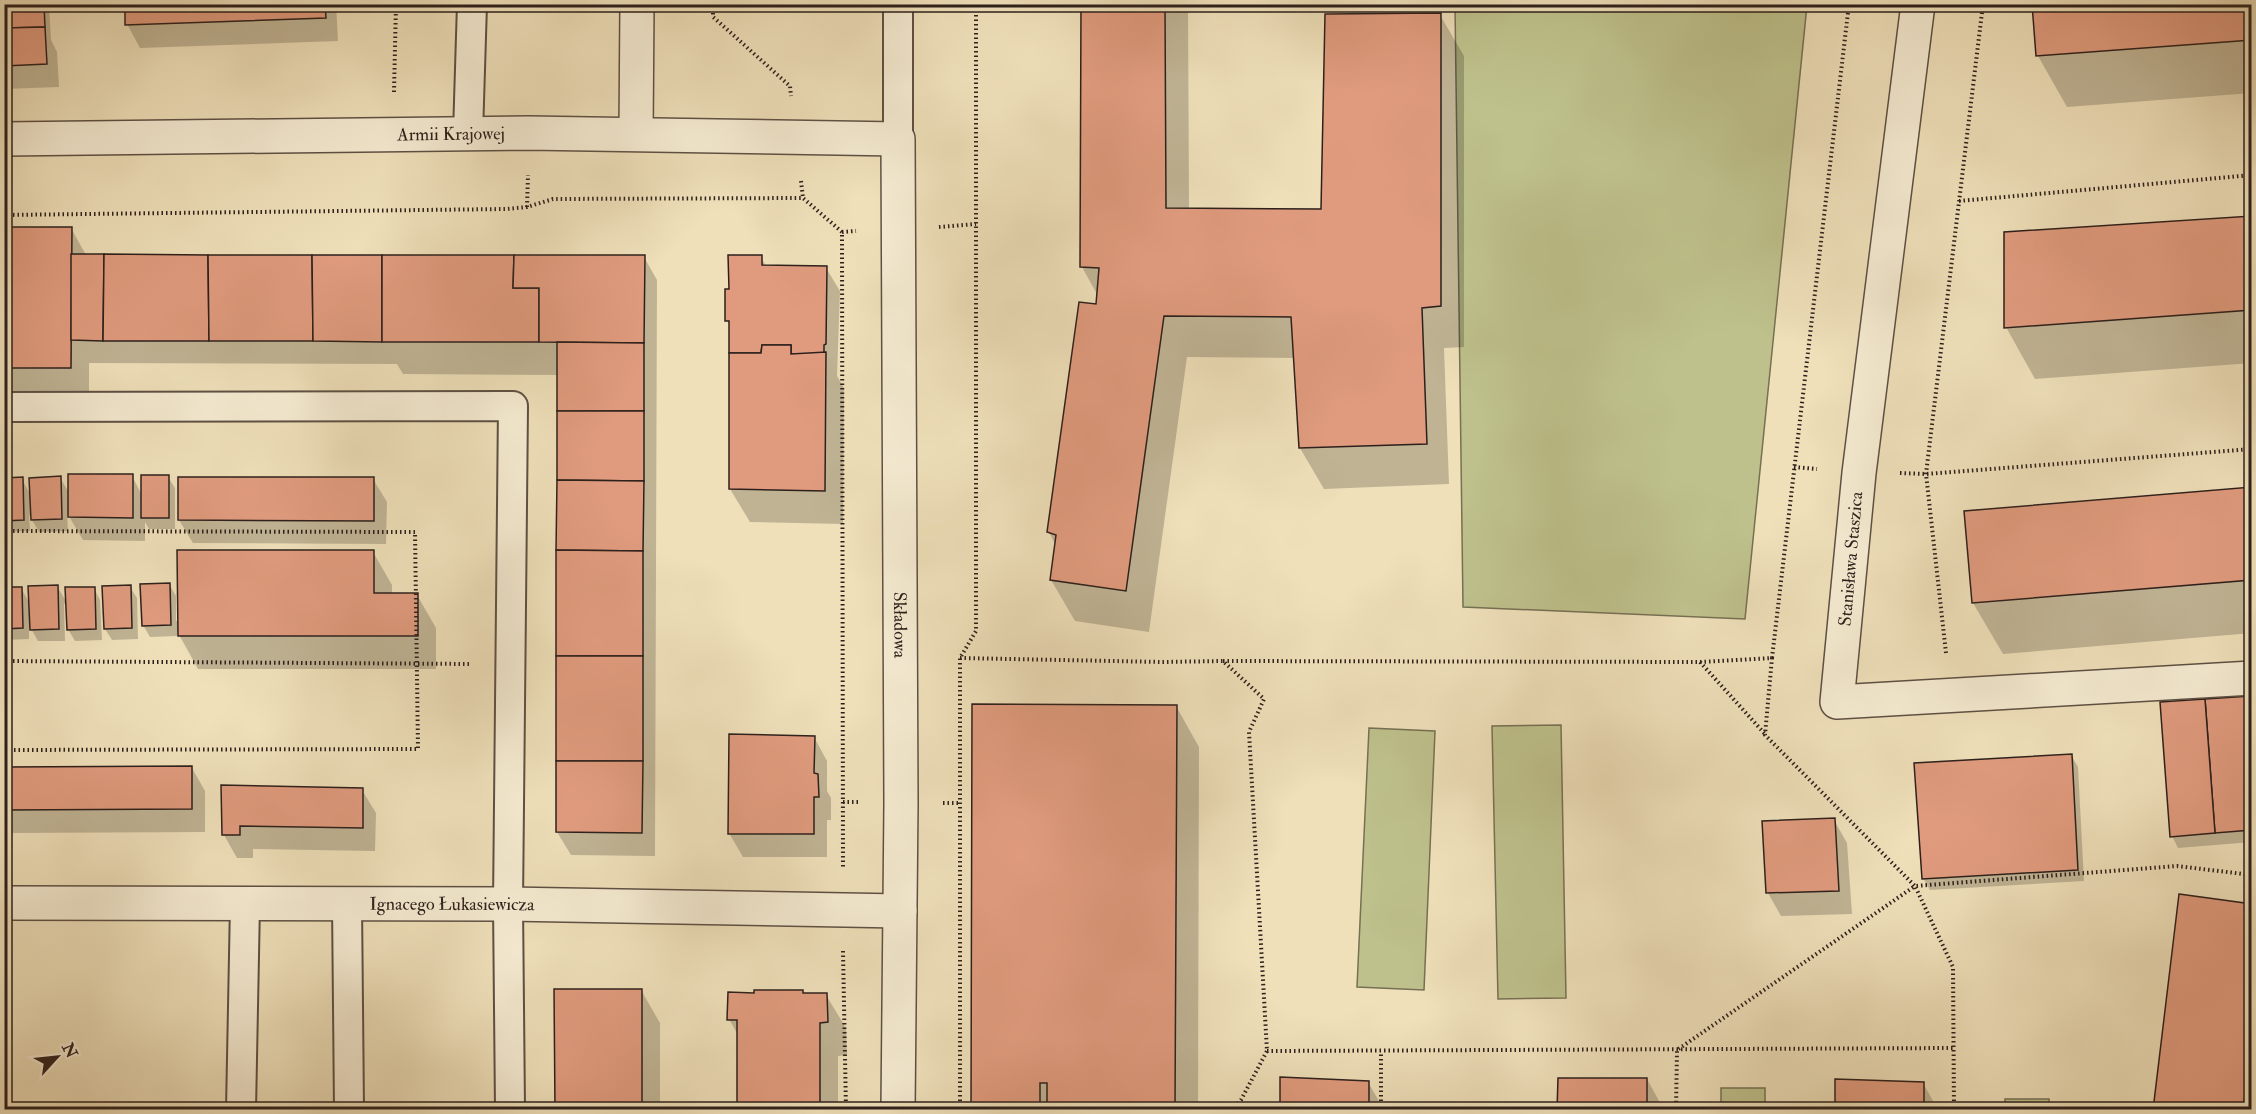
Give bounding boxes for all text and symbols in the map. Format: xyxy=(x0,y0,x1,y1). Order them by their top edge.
street label: Armii Krajowej xyxy=(396,122,505,146)
street label: Stanisława Staszica xyxy=(1834,490,1868,627)
street label: Składowa xyxy=(889,592,912,659)
street label: Ignacego Łukasiewicza xyxy=(370,892,535,916)
north arrow xyxy=(27,1027,87,1087)
text: N xyxy=(57,1039,82,1062)

